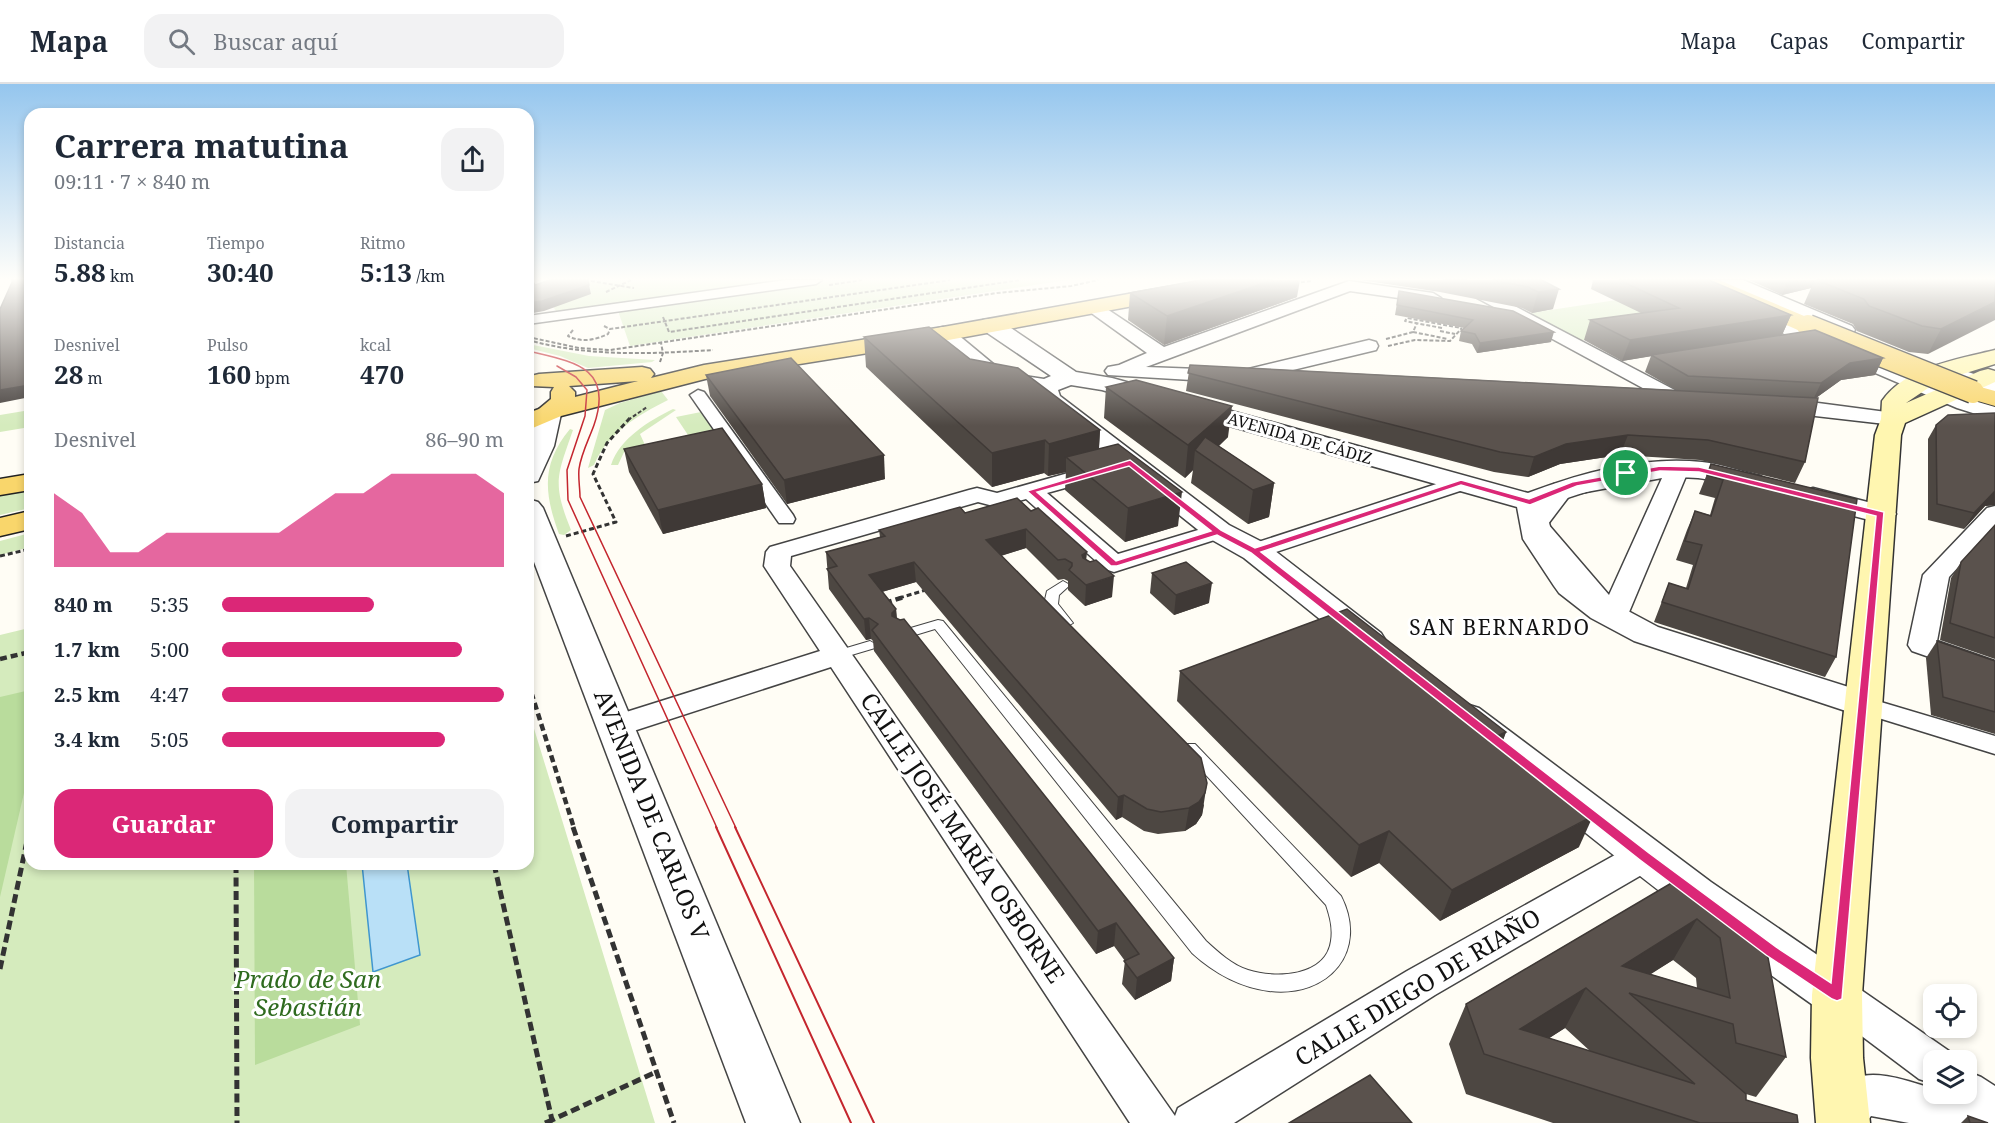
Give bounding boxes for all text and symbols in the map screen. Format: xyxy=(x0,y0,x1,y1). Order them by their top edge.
search box xyxy=(144,14,564,68)
text: Mapa xyxy=(30,22,108,60)
icon: search xyxy=(165,25,198,58)
text: Buscar aquí xyxy=(213,26,338,56)
text: Mapa xyxy=(1680,27,1737,55)
text: Capas xyxy=(1770,27,1829,55)
text: Compartir xyxy=(1862,27,1965,55)
text: Carrera matutina xyxy=(54,123,349,168)
button: share xyxy=(441,128,504,191)
text: 09:11 · 7 × 840 m xyxy=(54,168,210,195)
text: Distancia xyxy=(54,232,125,254)
text: Tiempo xyxy=(207,232,265,254)
text: Ritmo xyxy=(360,232,406,254)
text: 5.88 xyxy=(54,254,106,290)
text: 30:40 xyxy=(207,254,274,290)
text: 5:13 xyxy=(360,254,412,290)
text: km xyxy=(106,265,134,287)
text: /km xyxy=(412,265,445,287)
text: Desnivel xyxy=(54,334,120,356)
text: Pulso xyxy=(207,334,248,356)
text: kcal xyxy=(360,334,391,356)
text: 28 xyxy=(54,356,83,392)
text: 160 xyxy=(207,356,251,392)
text: 470 xyxy=(360,356,404,392)
text: m xyxy=(83,367,103,389)
text: bpm xyxy=(251,367,290,389)
street label: AVENIDA DE CÁDIZ xyxy=(1225,407,1375,469)
text: Desnivel xyxy=(54,426,136,453)
text: 86–90 m xyxy=(425,426,504,453)
pin xyxy=(1600,447,1651,498)
icon: arrive xyxy=(1609,456,1642,489)
text: 840 m xyxy=(54,591,113,618)
text: 5:35 xyxy=(150,591,189,618)
district label: SAN BERNARDO xyxy=(1409,613,1591,641)
text: 1.7 km xyxy=(54,636,120,663)
text: 5:00 xyxy=(150,636,189,663)
text: 2.5 km xyxy=(54,681,120,708)
text: 4:47 xyxy=(150,681,189,708)
street label: AVENIDA DE CARLOS V xyxy=(587,684,718,945)
street label: CALLE JOSÉ MARÍA OSBORNE xyxy=(853,685,1073,989)
text: 3.4 km xyxy=(54,726,120,753)
text: 5:05 xyxy=(150,726,189,753)
button: Guardar xyxy=(54,789,273,858)
button: Compartir xyxy=(285,789,504,858)
street label: CALLE DIEGO DE RIAÑO xyxy=(1288,900,1546,1073)
park label: Prado de San Sebastián xyxy=(234,962,381,1023)
map controls xyxy=(1923,984,1977,1104)
button: locate xyxy=(1923,984,1977,1038)
button: layers xyxy=(1923,1050,1977,1104)

